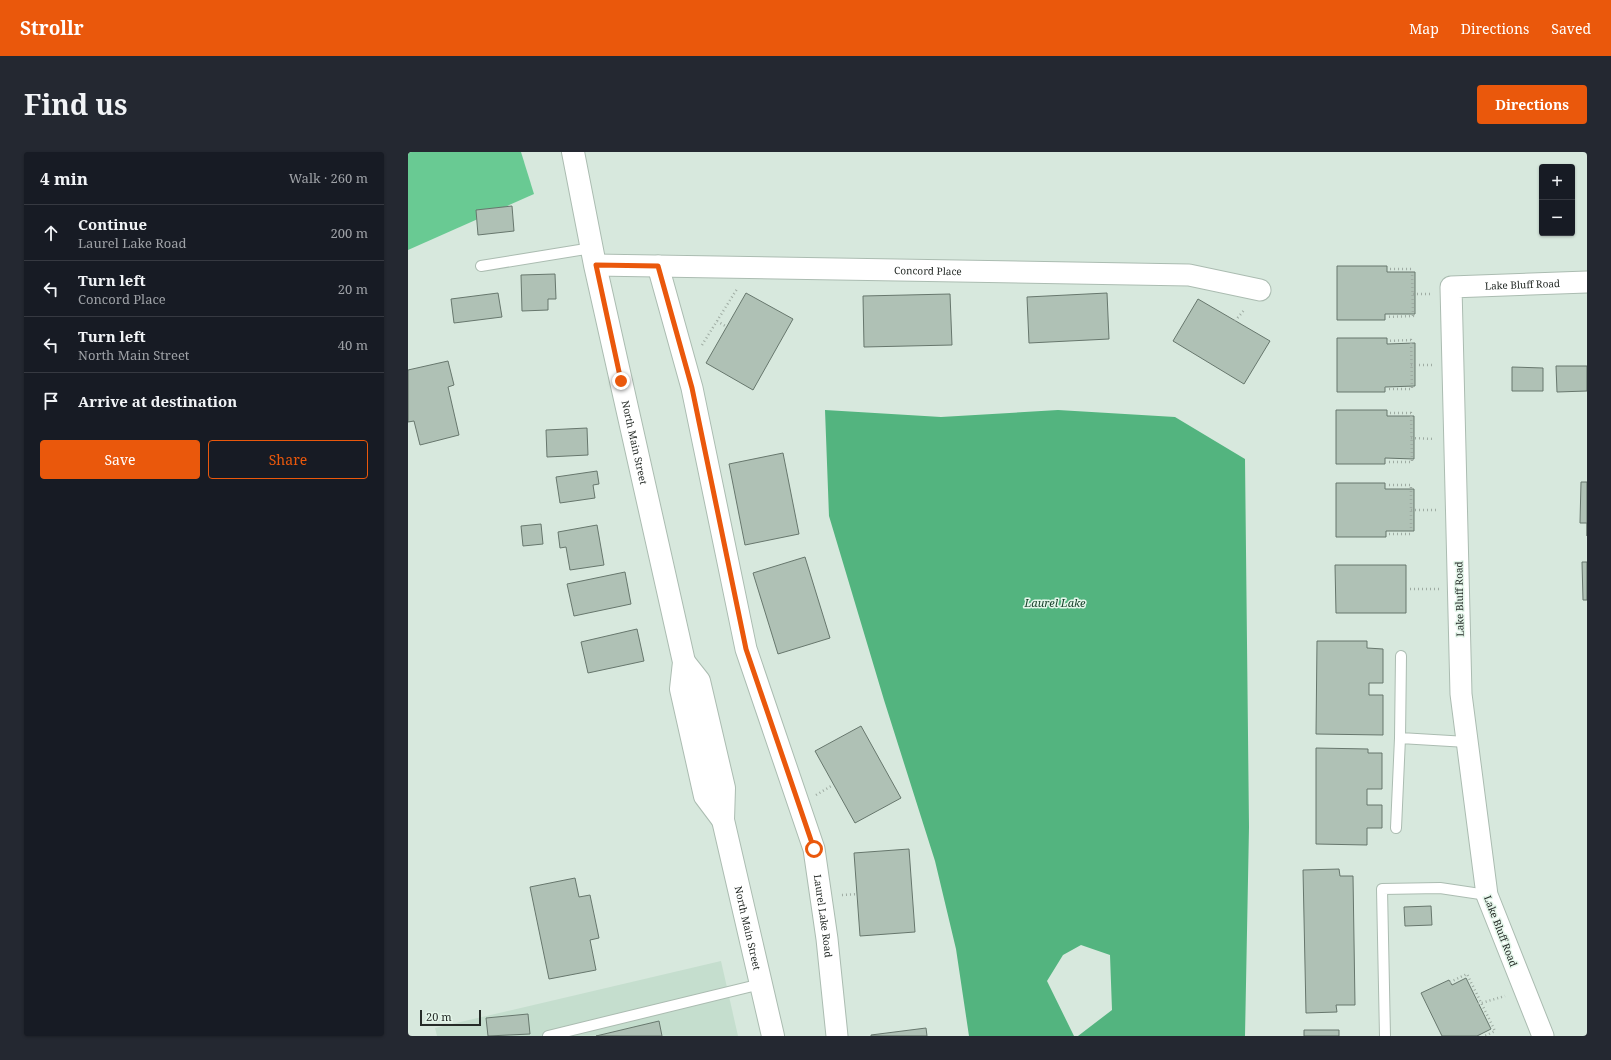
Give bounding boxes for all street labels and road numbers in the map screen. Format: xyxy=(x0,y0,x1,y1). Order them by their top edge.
street label: Concord Place xyxy=(894,263,962,278)
street label: Lake Bluff Road xyxy=(1485,276,1560,293)
street label: North Main Street xyxy=(619,399,651,486)
street label: Lake Bluff Road xyxy=(1451,561,1467,637)
street label: Laurel Lake Road xyxy=(811,873,836,958)
street label: North Main Street xyxy=(732,885,765,972)
street label: Lake Bluff Road xyxy=(1481,893,1521,969)

